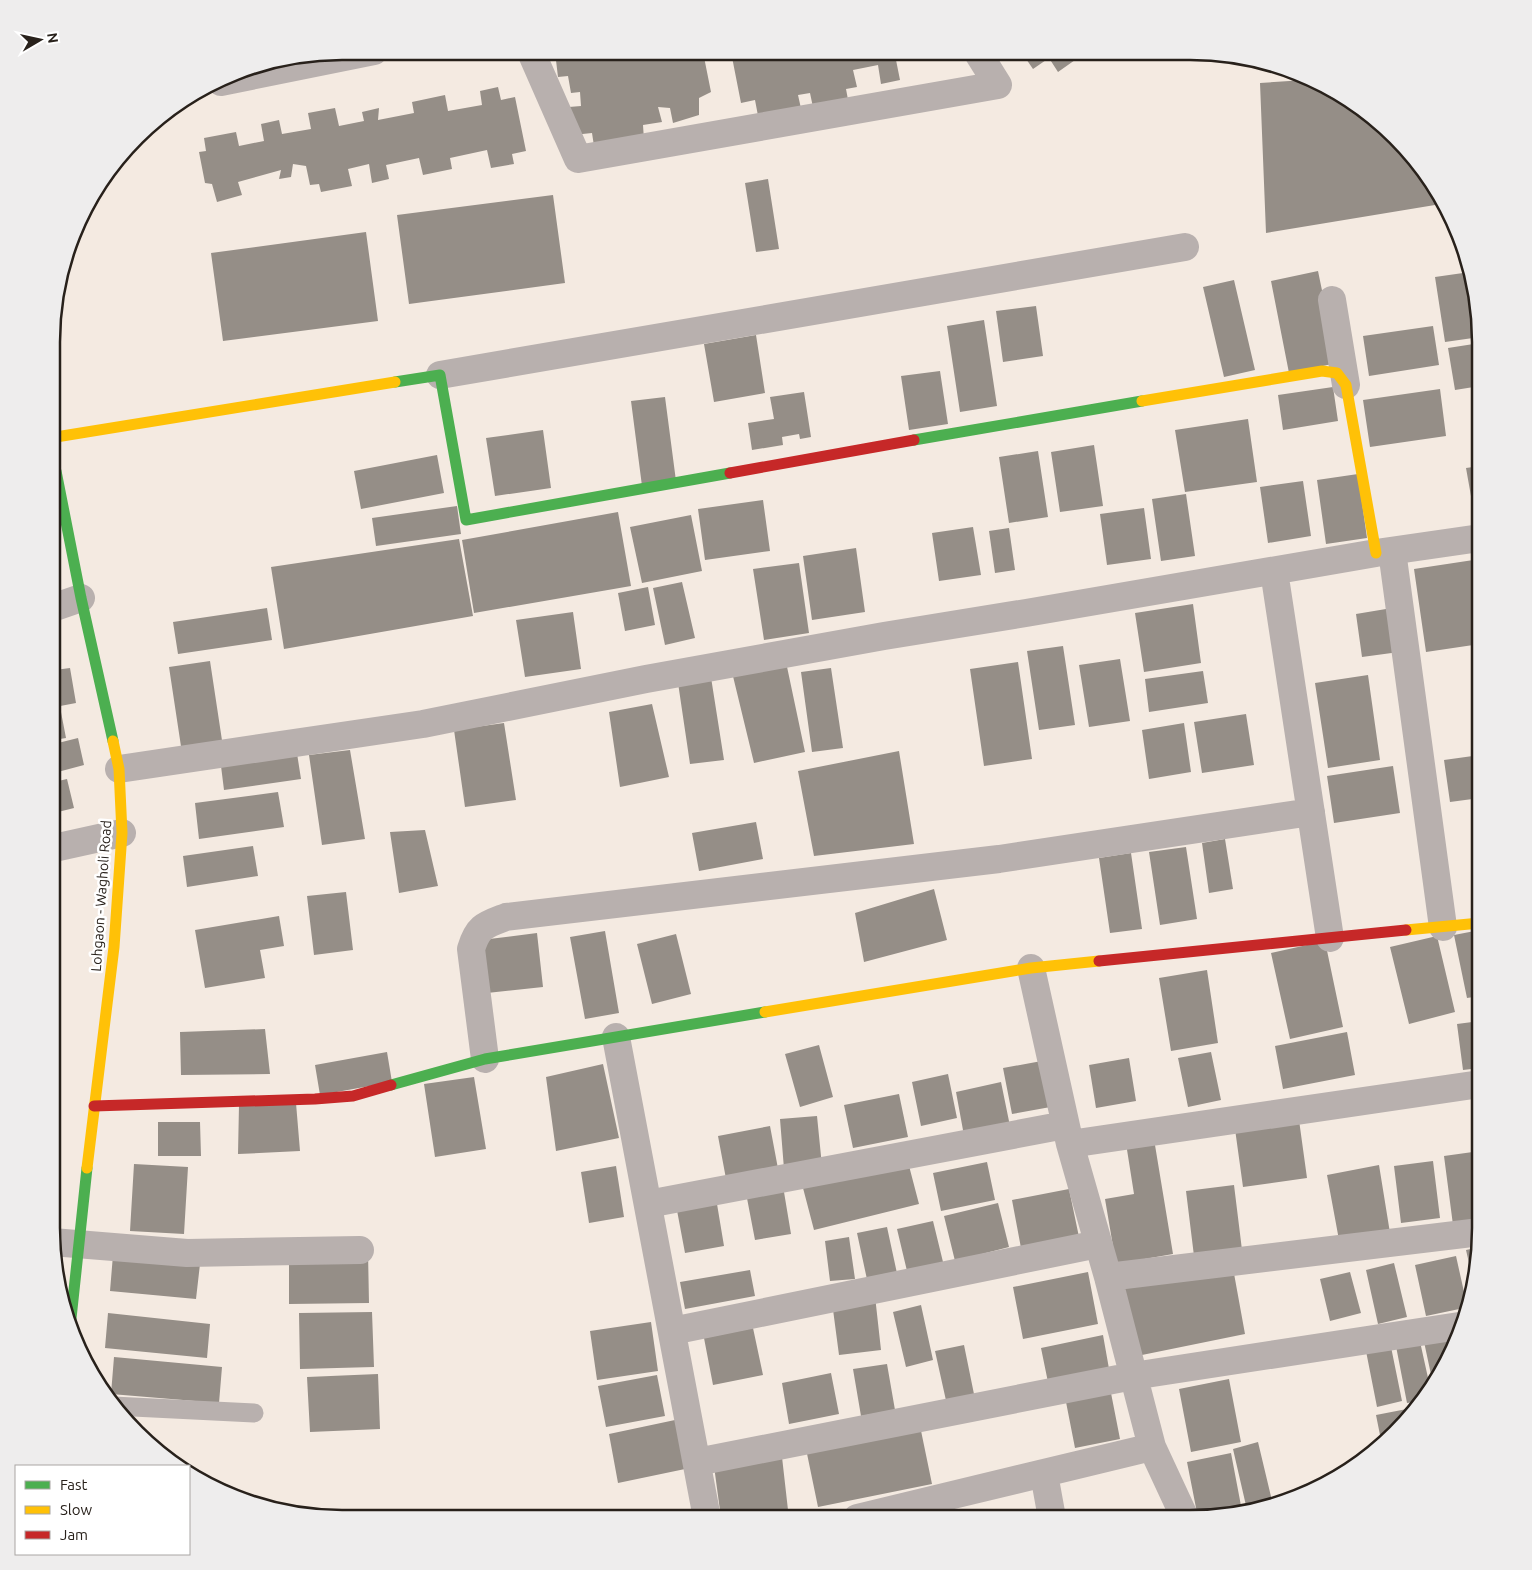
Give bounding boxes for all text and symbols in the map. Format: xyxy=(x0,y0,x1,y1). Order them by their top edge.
north arrow xyxy=(15,15,65,65)
text: N xyxy=(44,32,62,44)
street label: Lohgaon - Wagholi Road xyxy=(88,820,114,972)
legend xyxy=(15,1465,190,1555)
text: Fast xyxy=(60,1476,88,1493)
text: Slow xyxy=(60,1501,93,1518)
text: Jam xyxy=(60,1526,88,1543)

